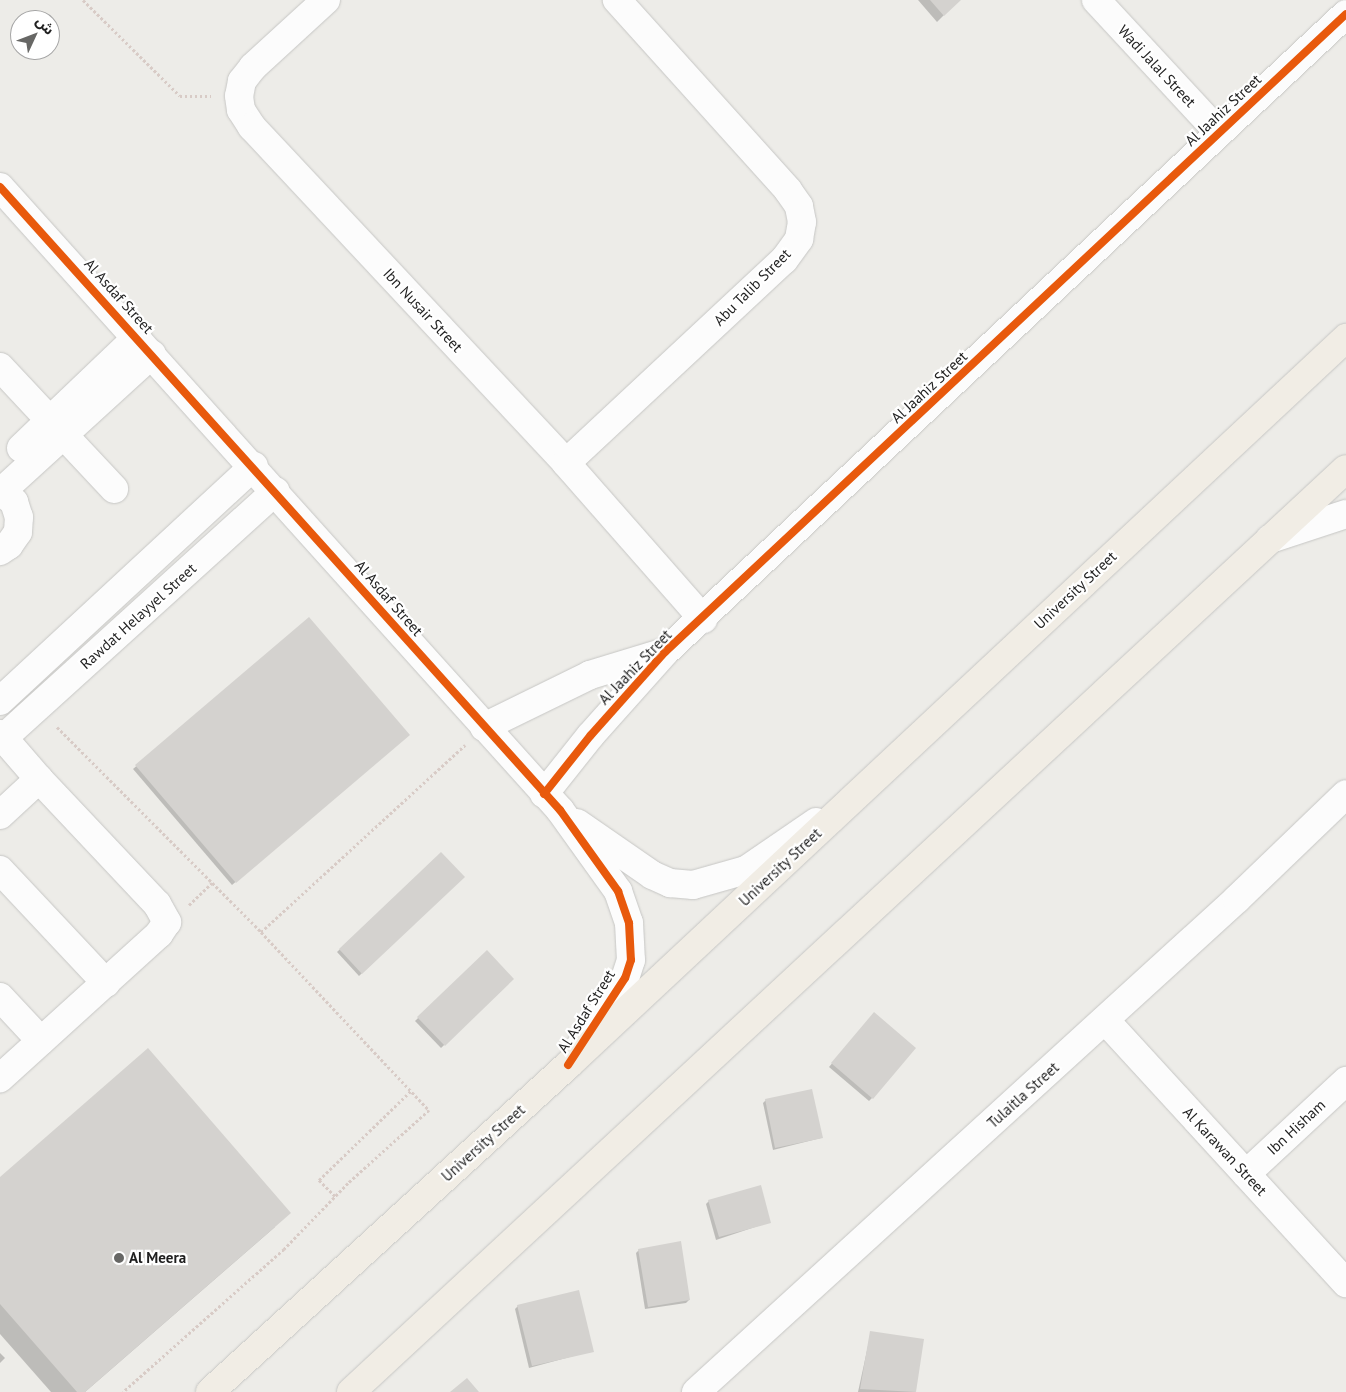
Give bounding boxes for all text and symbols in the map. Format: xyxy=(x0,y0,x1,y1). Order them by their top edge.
north arrow xyxy=(10,10,60,60)
text: ش xyxy=(32,12,58,39)
street label: Wadi Jalal Street xyxy=(1114,21,1200,111)
street label: Al Jaahiz Street xyxy=(1181,70,1265,150)
street label: Abu Talib Street xyxy=(710,245,794,329)
street label: Al Asdaf Street xyxy=(81,255,157,337)
street label: Ibn Nusair Street xyxy=(380,264,466,356)
street label: Al Jaahiz Street xyxy=(887,347,971,427)
street label: University Street xyxy=(1030,547,1120,633)
street label: Al Asdaf Street xyxy=(351,556,427,640)
street label: Rawdat Helayyel Street xyxy=(76,559,200,673)
street label: Al Jaahiz Street xyxy=(595,626,675,708)
street label: University Street xyxy=(735,824,825,910)
street label: Al Asdaf Street xyxy=(553,966,619,1056)
street label: Tulaitla Street xyxy=(984,1058,1062,1132)
street label: Ibn Hisham xyxy=(1263,1096,1329,1158)
street label: University Street xyxy=(437,1101,529,1185)
street label: Al Karawan Street xyxy=(1179,1103,1271,1199)
place label: Al Meera xyxy=(129,1249,186,1267)
marker: Al Meera xyxy=(113,1252,125,1264)

